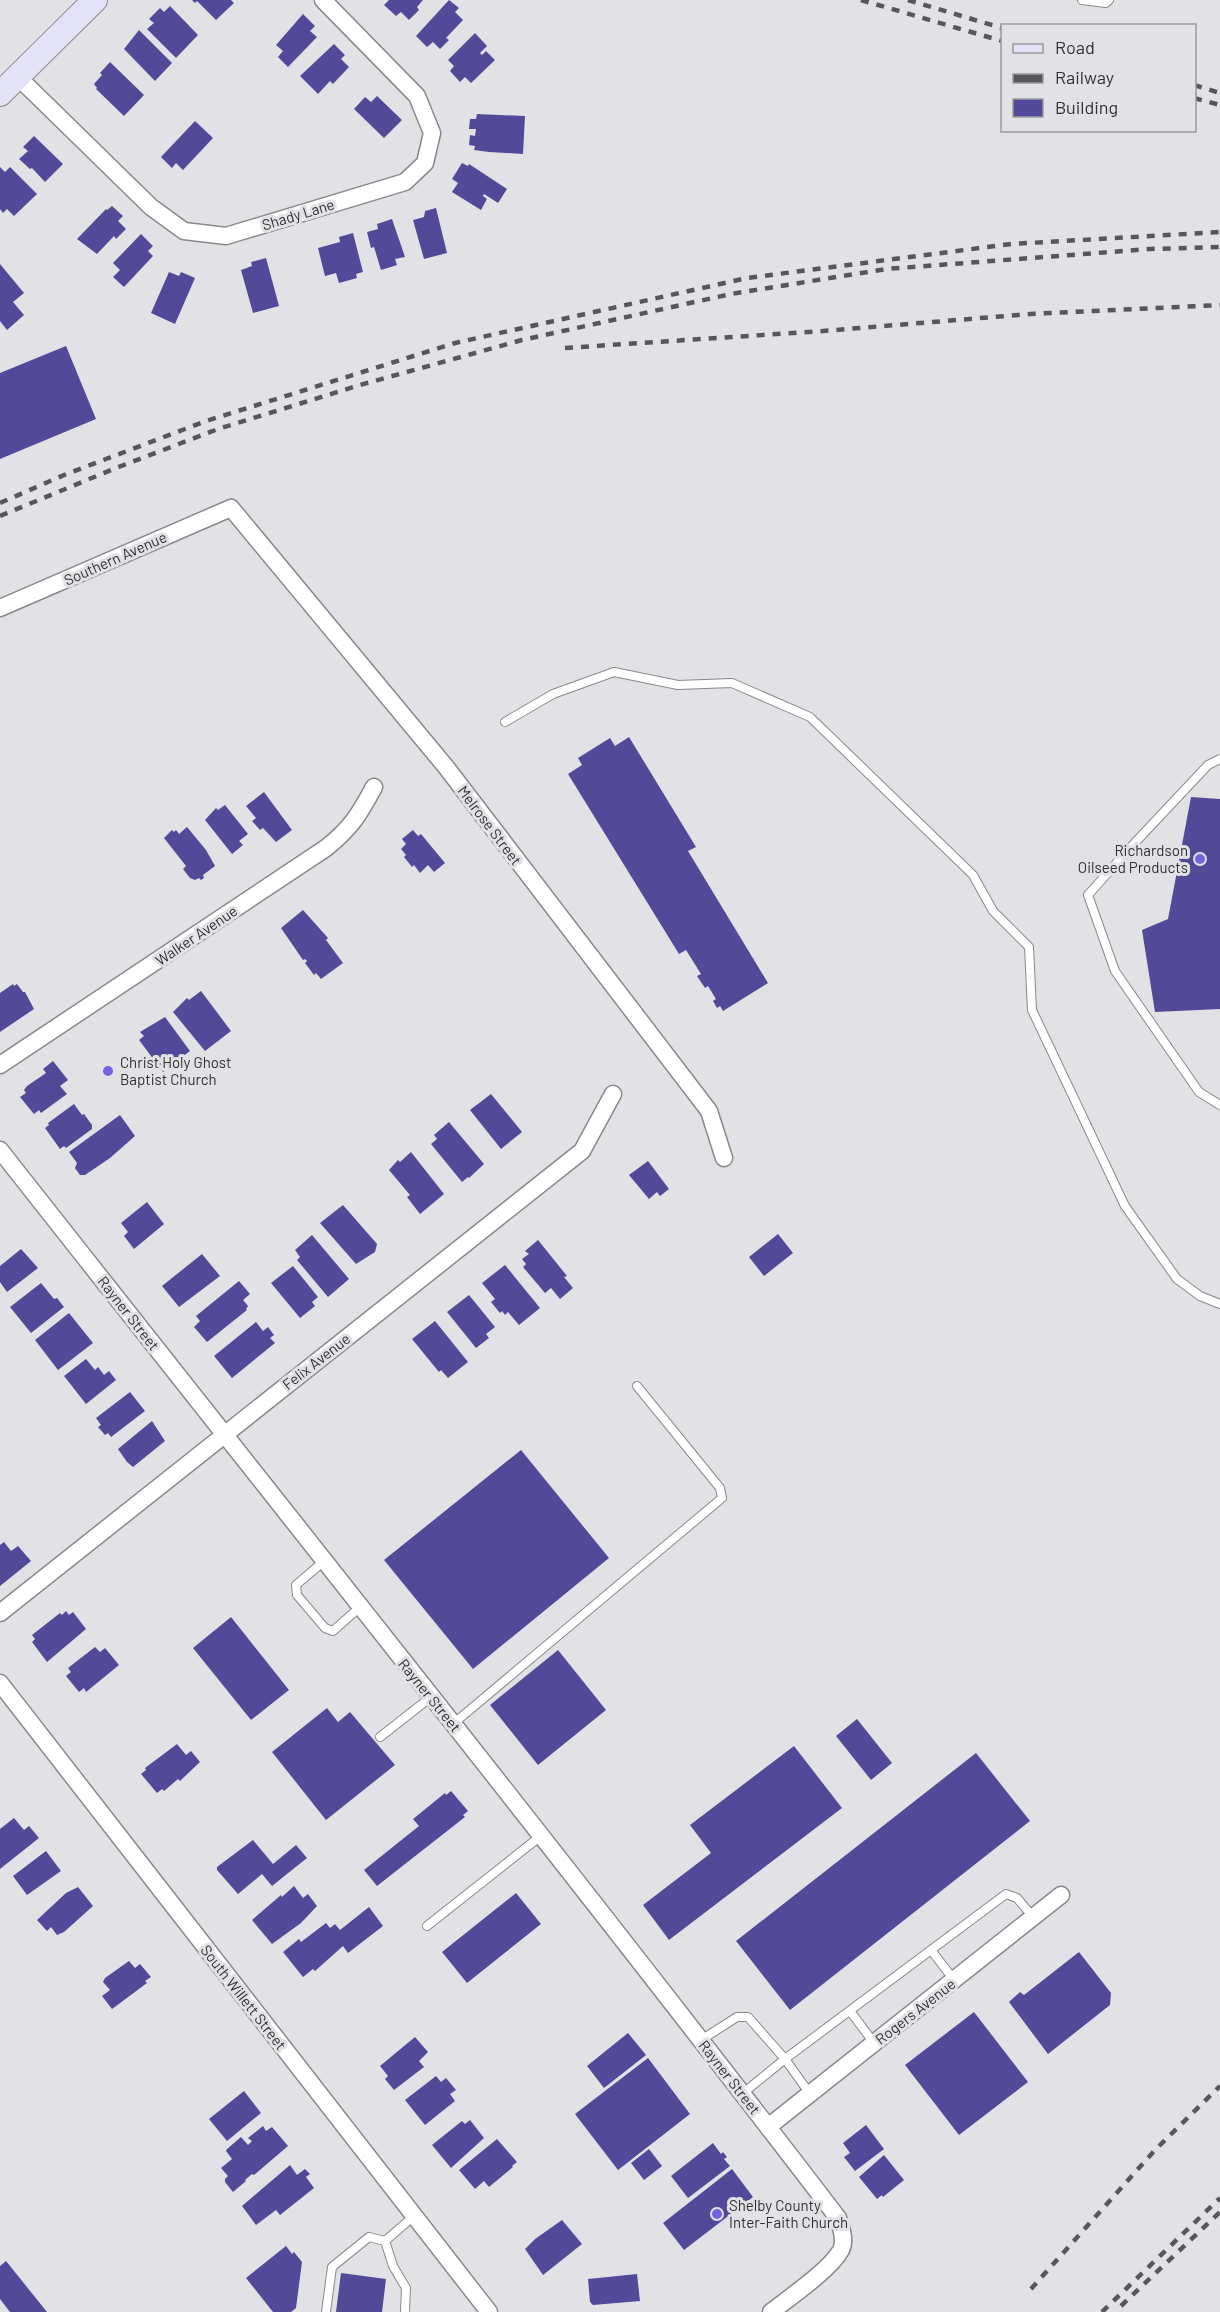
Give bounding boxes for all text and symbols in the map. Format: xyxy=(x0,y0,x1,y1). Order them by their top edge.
legend xyxy=(1001,24,1196,132)
text: Road xyxy=(1055,36,1095,58)
text: Railway xyxy=(1055,66,1114,88)
text: Building xyxy=(1055,96,1118,118)
street label: Shady Lane xyxy=(260,194,336,234)
street label: Southern Avenue xyxy=(61,527,169,589)
street label: Melrose Street xyxy=(454,782,526,868)
place label: Richardson Oilseed Products xyxy=(1078,841,1188,876)
marker: Richardson Oilseed Products xyxy=(1193,852,1207,866)
street label: Walker Avenue xyxy=(152,901,240,969)
place label: Christ Holy Ghost Baptist Church xyxy=(120,1053,232,1088)
marker: Christ Holy Ghost Baptist Church xyxy=(101,1064,115,1078)
street label: Rayner Street xyxy=(94,1272,164,1354)
street label: Felix Avenue xyxy=(279,1329,353,1393)
street label: Rayner Street xyxy=(395,1655,465,1735)
street label: South Willett Street xyxy=(197,1941,291,2053)
street label: Rogers Avenue xyxy=(871,1974,959,2048)
street label: Rayner Street xyxy=(695,2036,765,2118)
place label: Shelby County Inter-Faith Church xyxy=(729,2196,848,2231)
marker: Shelby County Inter-Faith Church xyxy=(710,2207,724,2221)

